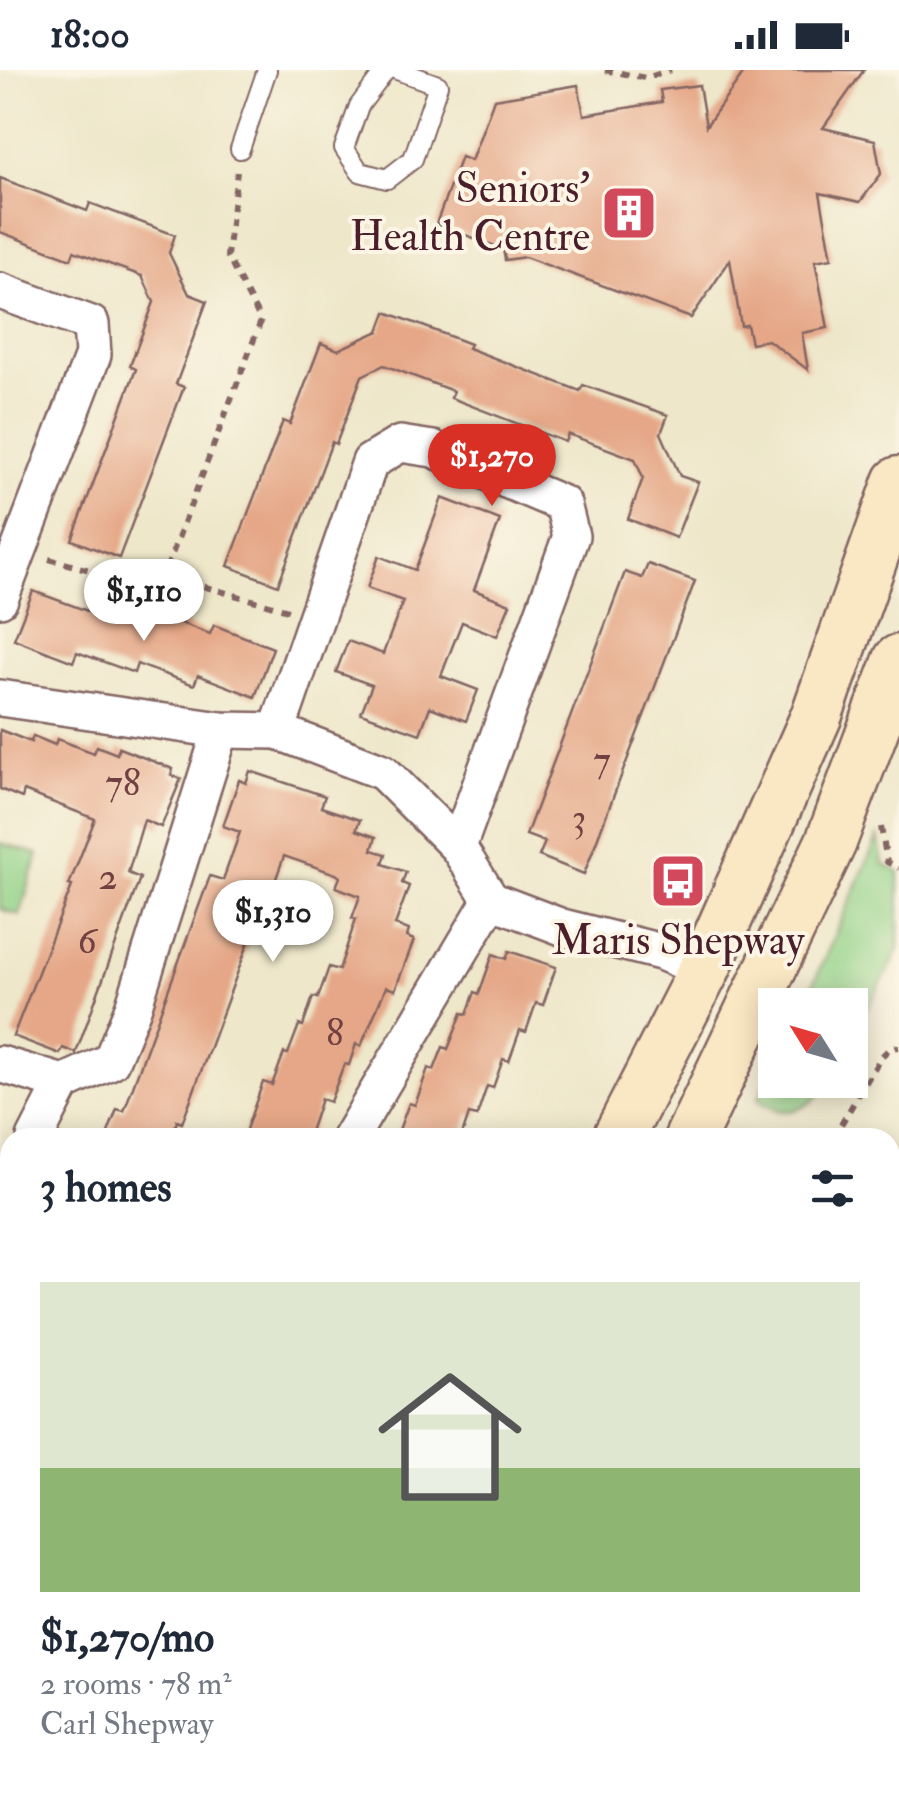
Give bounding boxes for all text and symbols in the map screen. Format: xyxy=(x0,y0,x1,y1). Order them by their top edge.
text: 18:00 xyxy=(50,11,130,59)
place label: Seniors' Health Centre xyxy=(350,163,590,263)
building icon: Seniors' Health Centre xyxy=(599,183,659,243)
pin: $1,270 xyxy=(411,424,573,509)
text: $1,270 xyxy=(450,436,534,476)
pin: $1,110 xyxy=(63,559,225,644)
text: $1,110 xyxy=(106,571,182,611)
house number: 7 xyxy=(593,736,611,784)
house number: 78 xyxy=(105,759,141,807)
house number: 3 xyxy=(572,794,586,842)
bus stop icon: Maris Shepway xyxy=(648,851,708,911)
house number: 2 xyxy=(98,853,118,901)
pin: $1,310 xyxy=(192,880,354,965)
text: $1,310 xyxy=(234,892,312,932)
place label: Maris Shepway xyxy=(552,915,805,967)
house number: 6 xyxy=(77,917,98,965)
north arrow xyxy=(758,988,868,1098)
map controls xyxy=(758,988,868,1098)
house number: 8 xyxy=(326,1009,344,1057)
icon: filters xyxy=(805,1161,860,1216)
text: 3 homes xyxy=(40,1162,172,1214)
icon: home xyxy=(360,1347,540,1527)
text: $1,270/mo xyxy=(40,1612,214,1664)
text: 2 rooms · 78 m² xyxy=(40,1664,231,1704)
text: Carl Shepway xyxy=(40,1704,214,1744)

